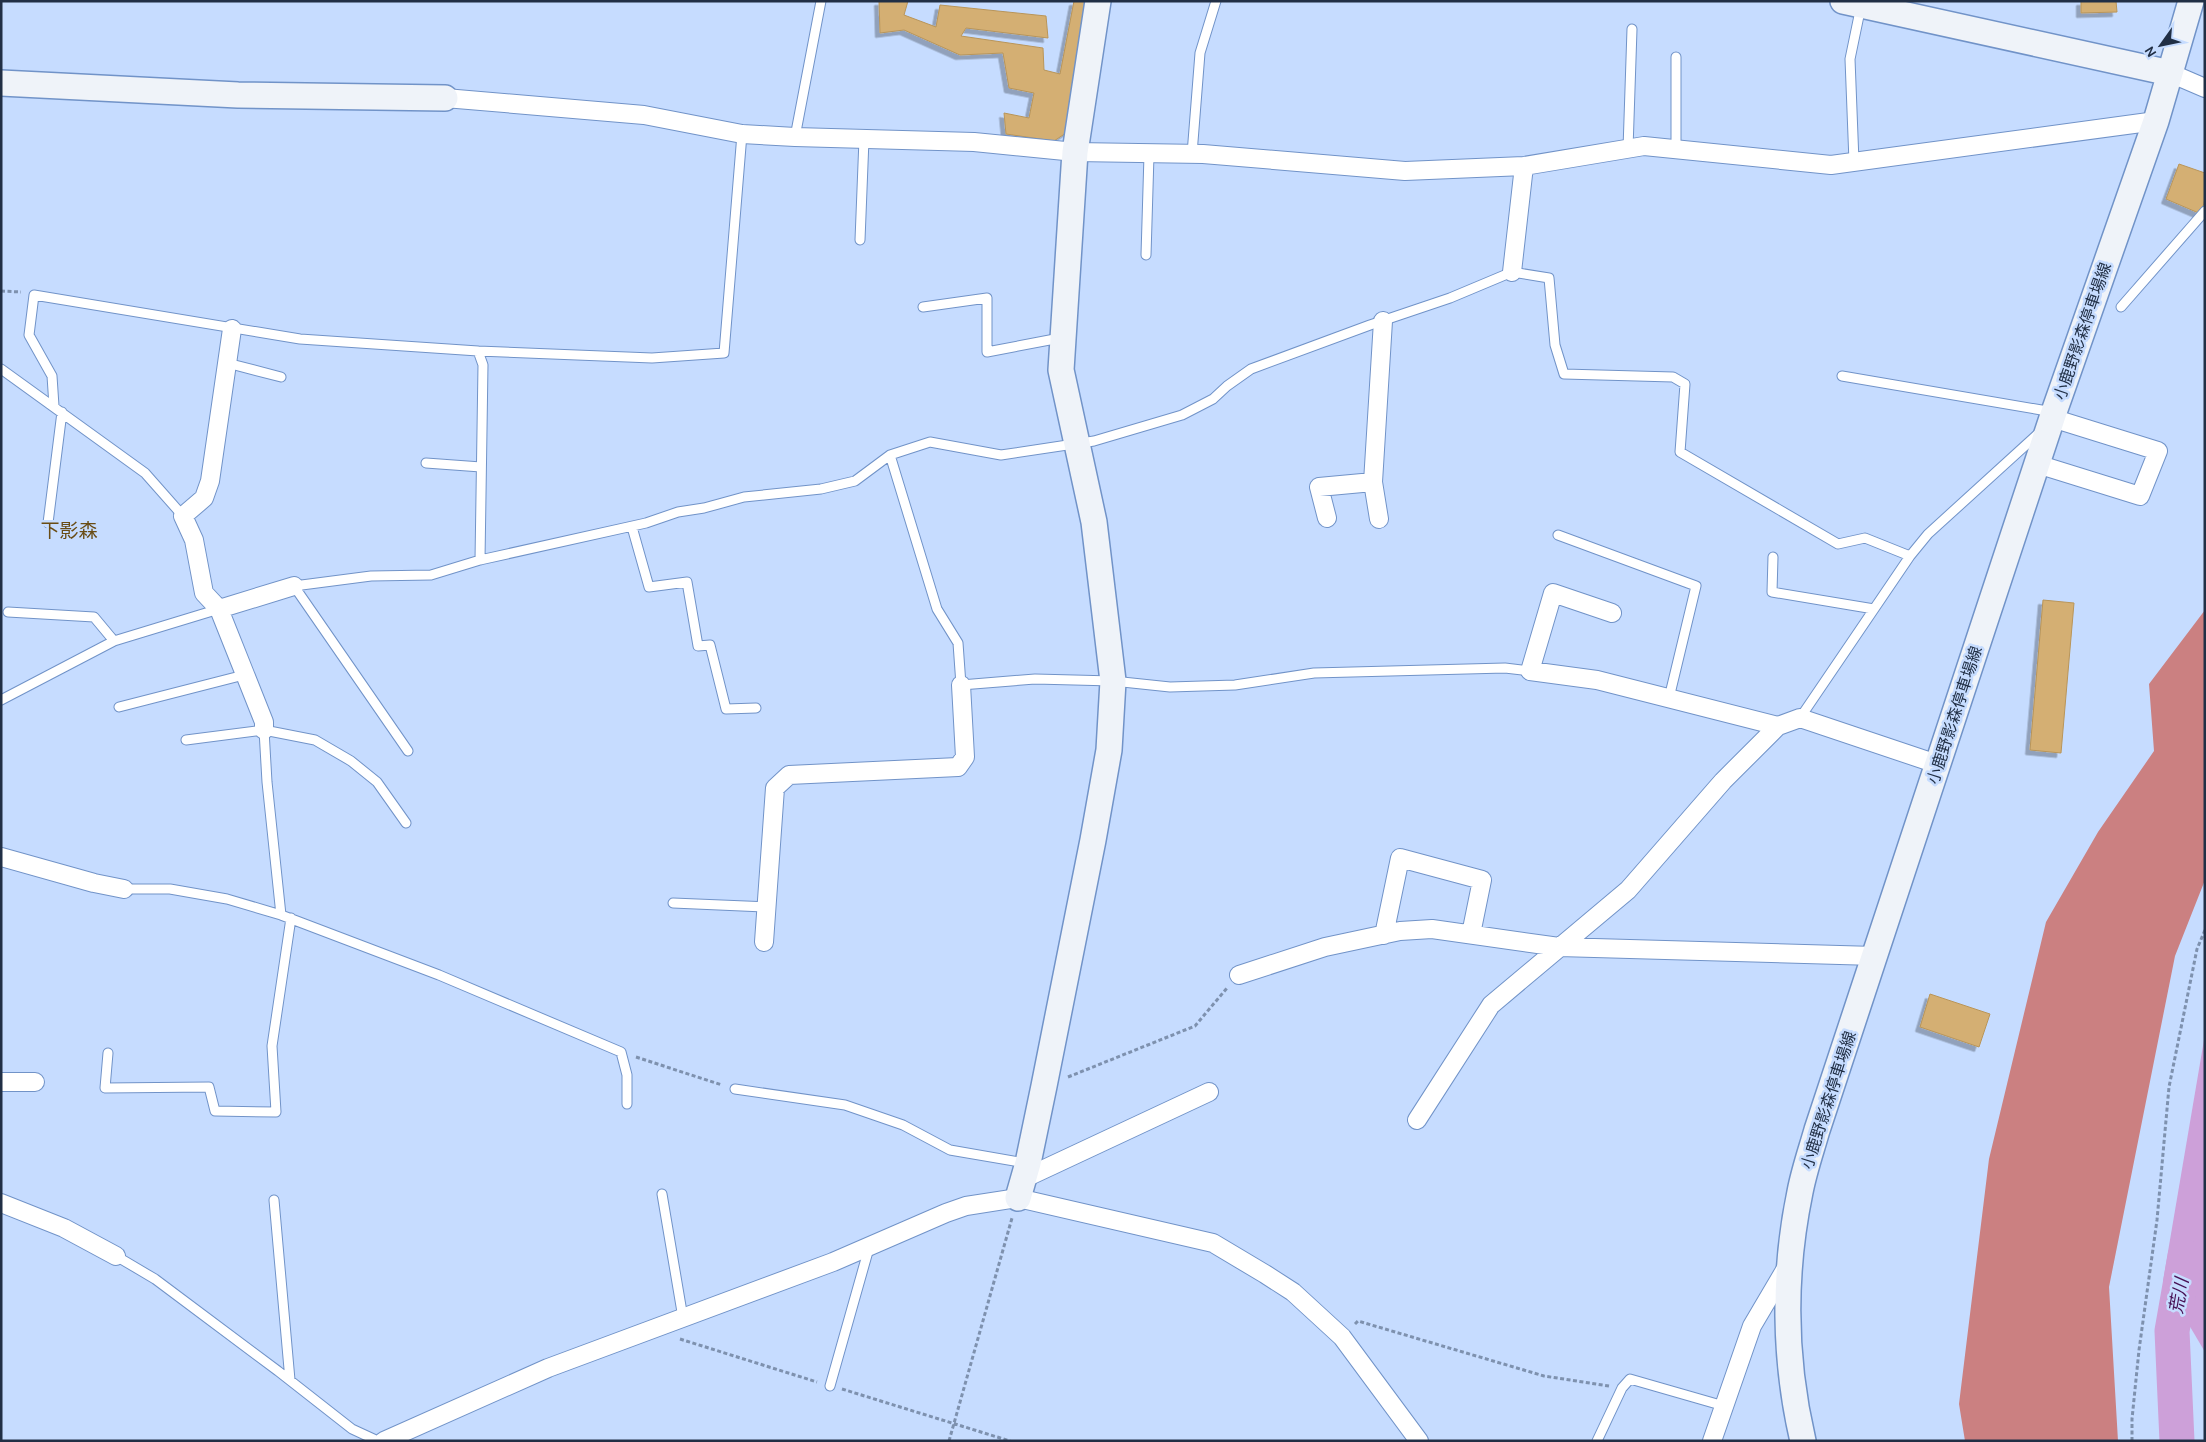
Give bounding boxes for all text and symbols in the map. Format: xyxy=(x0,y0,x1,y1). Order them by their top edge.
north arrow xyxy=(2136,20,2186,70)
text: N xyxy=(2141,43,2160,61)
street label: 小鹿野影森停車場線 xyxy=(2050,260,2115,402)
district label: 下影森 xyxy=(40,520,98,542)
street label: 小鹿野影森停車場線 xyxy=(1923,644,1986,787)
street label: 小鹿野影森停車場線 xyxy=(1797,1029,1860,1172)
water label: 荒川 xyxy=(2165,1274,2193,1316)

